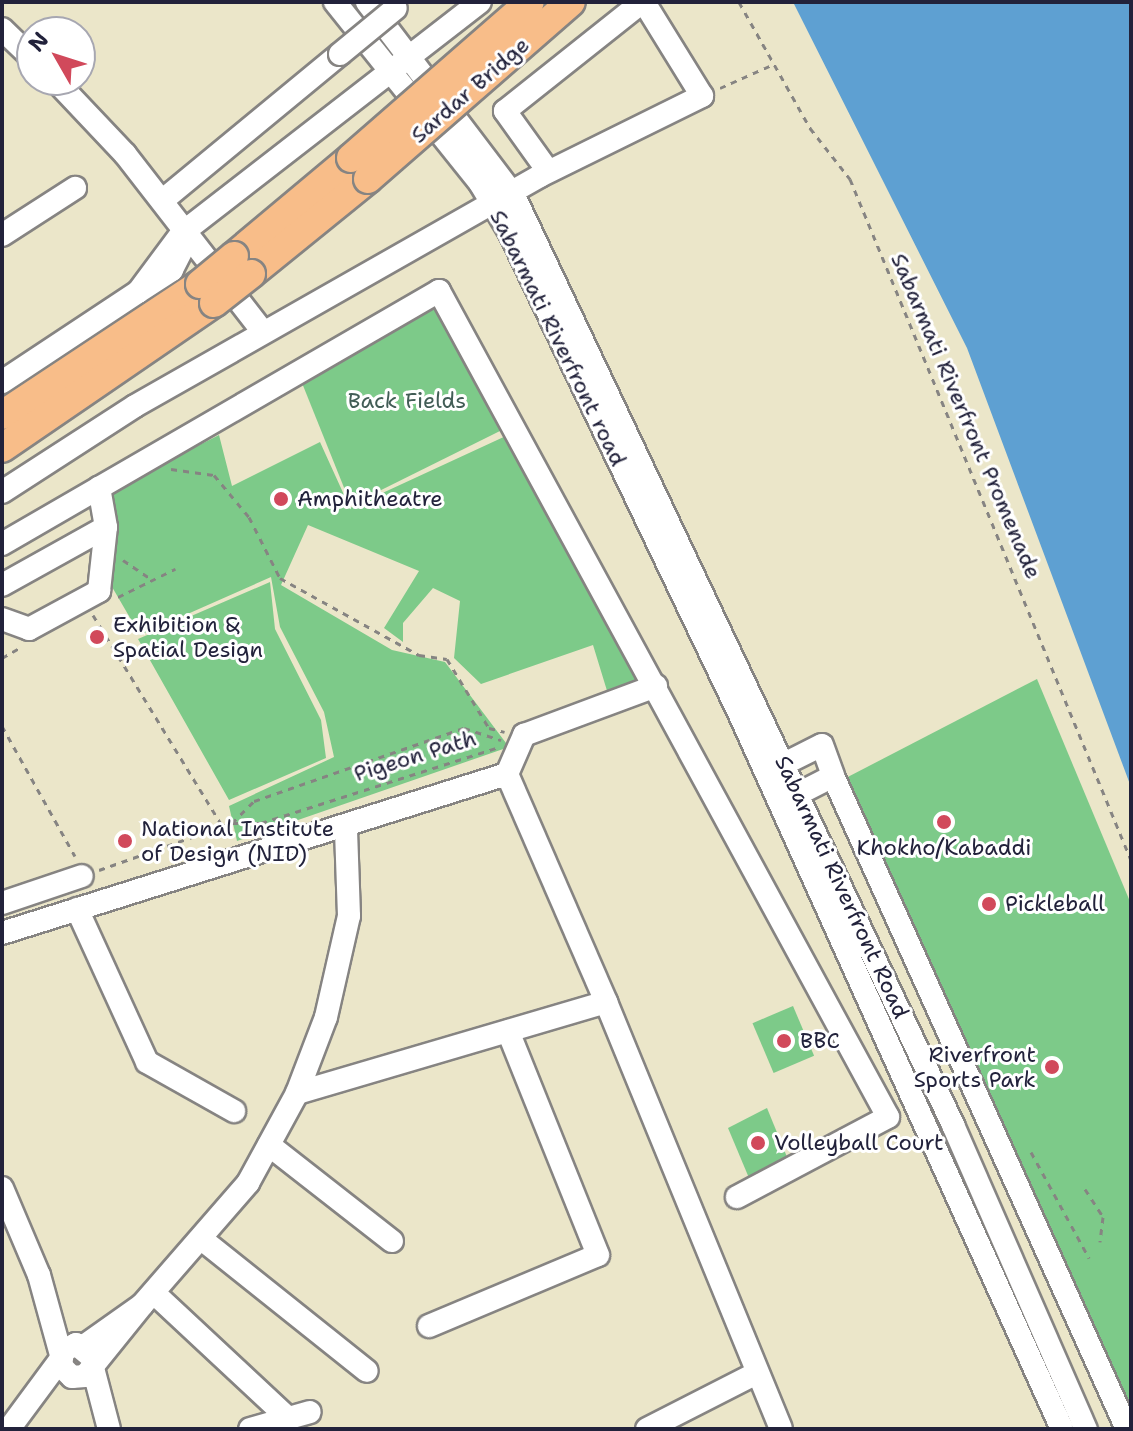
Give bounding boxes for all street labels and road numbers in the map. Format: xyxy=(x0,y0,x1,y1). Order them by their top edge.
street label: Sardar Bridge xyxy=(405,31,535,149)
street label: Sabarmati Riverfront road xyxy=(484,206,632,470)
street label: Sabarmati Riverfront Promenade xyxy=(885,249,1047,583)
street label: Pigeon Path xyxy=(351,725,479,787)
street label: Sabarmati Riverfront Road xyxy=(769,751,915,1023)

